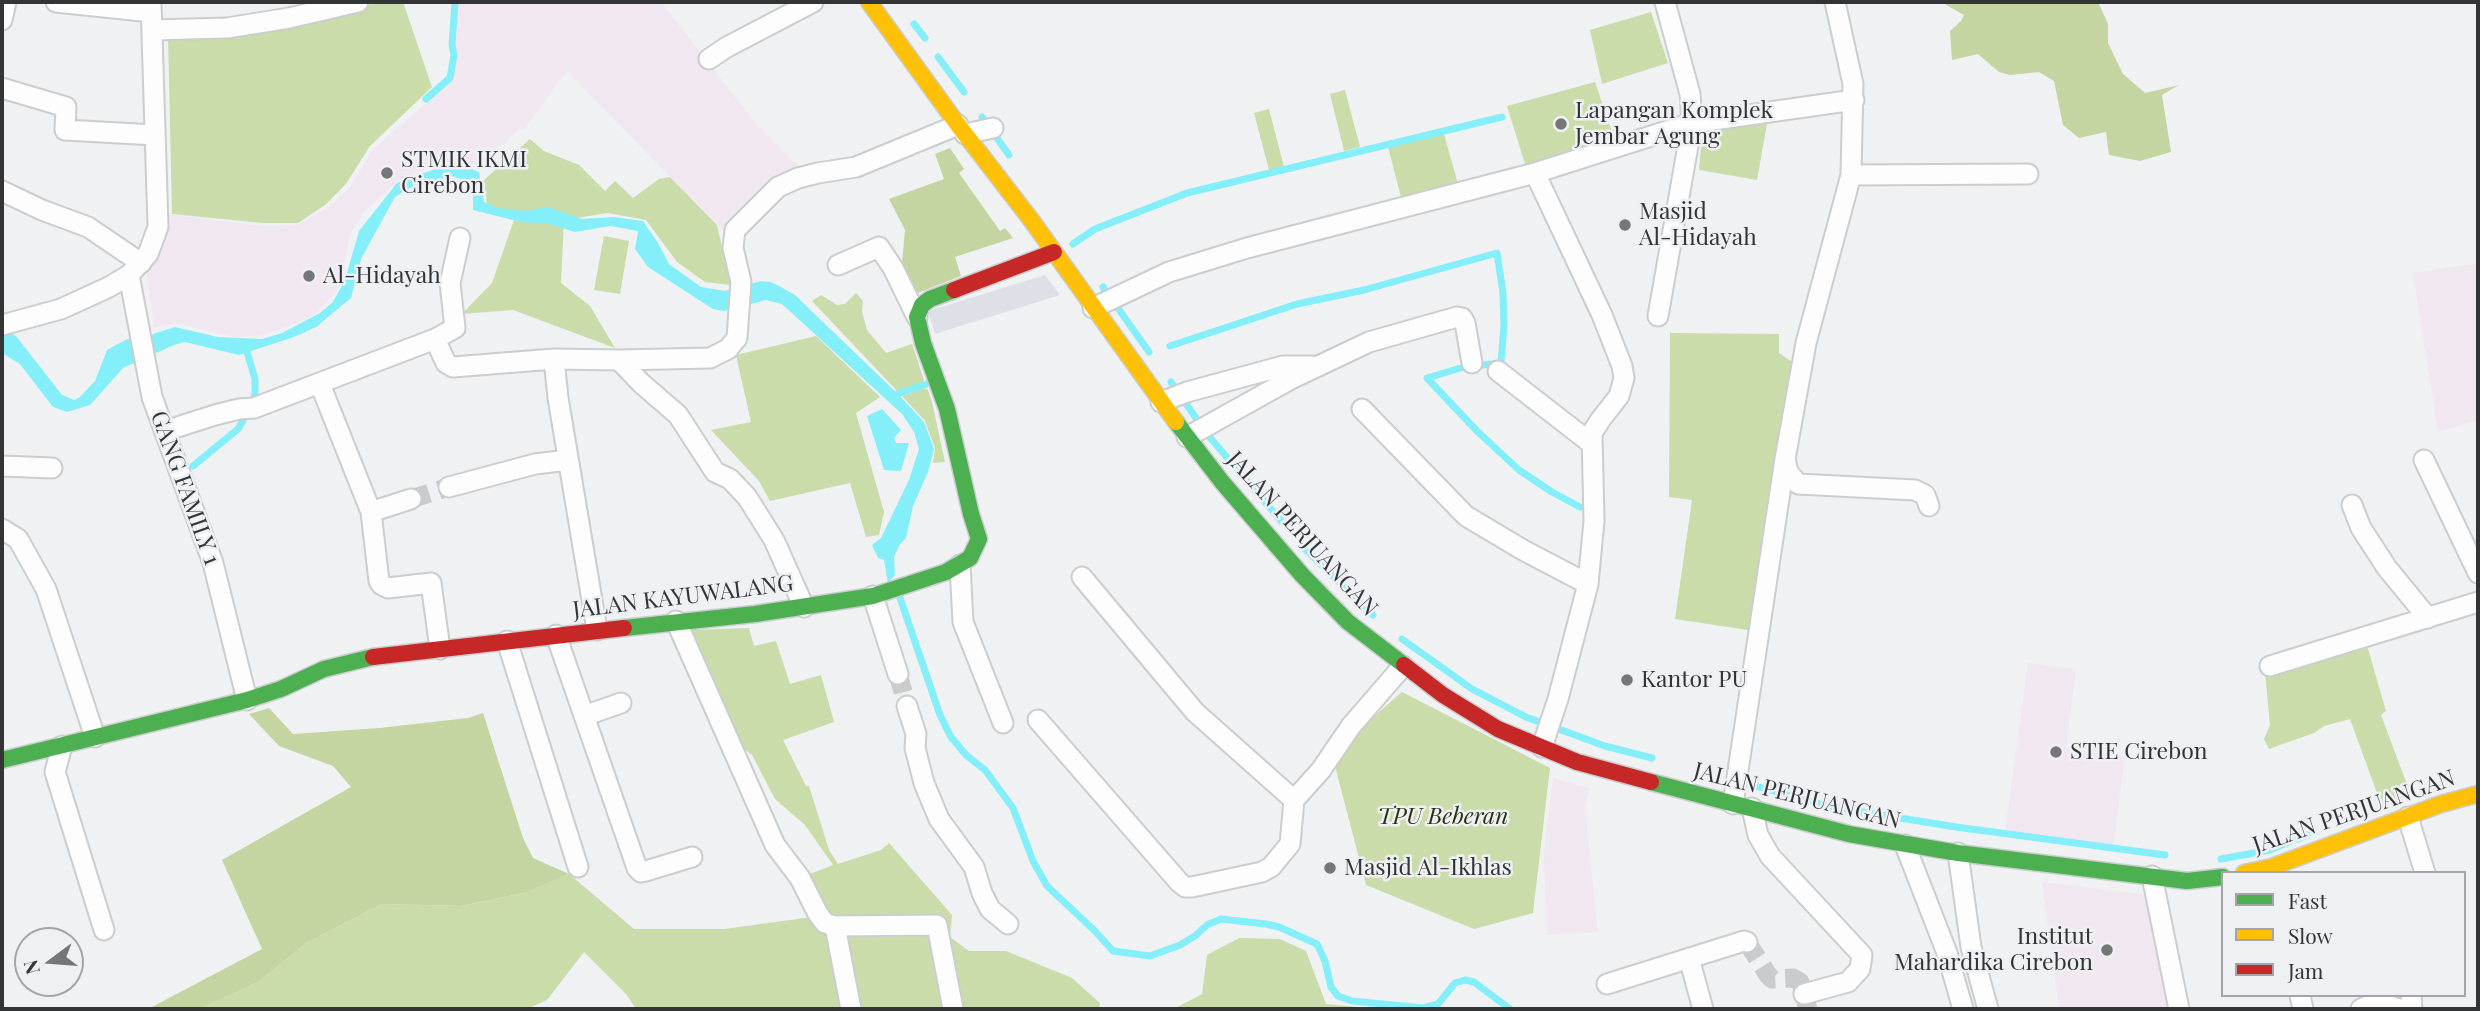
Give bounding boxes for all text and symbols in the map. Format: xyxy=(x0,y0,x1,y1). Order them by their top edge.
place label: Lapangan Komplek Jembar Agung xyxy=(1575,97,1773,151)
marker: Lapangan Komplek Jembar Agung xyxy=(1553,116,1569,132)
place label: STMIK IKMI Cirebon xyxy=(401,146,527,200)
marker: STMIK IKMI Cirebon xyxy=(379,165,395,181)
place label: Masjid Al-Hidayah xyxy=(1639,198,1757,252)
marker: Masjid Al-Hidayah xyxy=(1617,217,1633,233)
place label: Al-Hidayah xyxy=(323,262,441,290)
marker: Al-Hidayah xyxy=(301,268,317,284)
street label: GANG FAMILY 1 xyxy=(144,407,226,569)
street label: JALAN PERJUANGAN xyxy=(1221,446,1383,622)
street label: JALAN KAYUWALANG xyxy=(571,570,795,624)
place label: Kantor PU xyxy=(1641,666,1747,694)
marker: Kantor PU xyxy=(1619,672,1635,688)
place label: STIE Cirebon xyxy=(2070,738,2207,766)
marker: STIE Cirebon xyxy=(2048,744,2064,760)
street label: JALAN PERJUANGAN xyxy=(1691,757,1903,835)
street label: JALAN PERJUANGAN xyxy=(2249,764,2459,860)
park label: TPU Beberan xyxy=(1378,803,1508,831)
place label: Masjid Al-Ikhlas xyxy=(1344,854,1512,882)
marker: Masjid Al-Ikhlas xyxy=(1322,860,1338,876)
legend xyxy=(2221,871,2466,997)
text: Fast xyxy=(2288,886,2327,914)
text: Slow xyxy=(2288,921,2333,949)
place label: Institut Mahardika Cirebon xyxy=(1894,923,2093,977)
north arrow xyxy=(14,927,84,997)
marker: Institut Mahardika Cirebon xyxy=(2099,942,2115,958)
text: Jam xyxy=(2288,956,2324,984)
text: N xyxy=(16,957,45,977)

